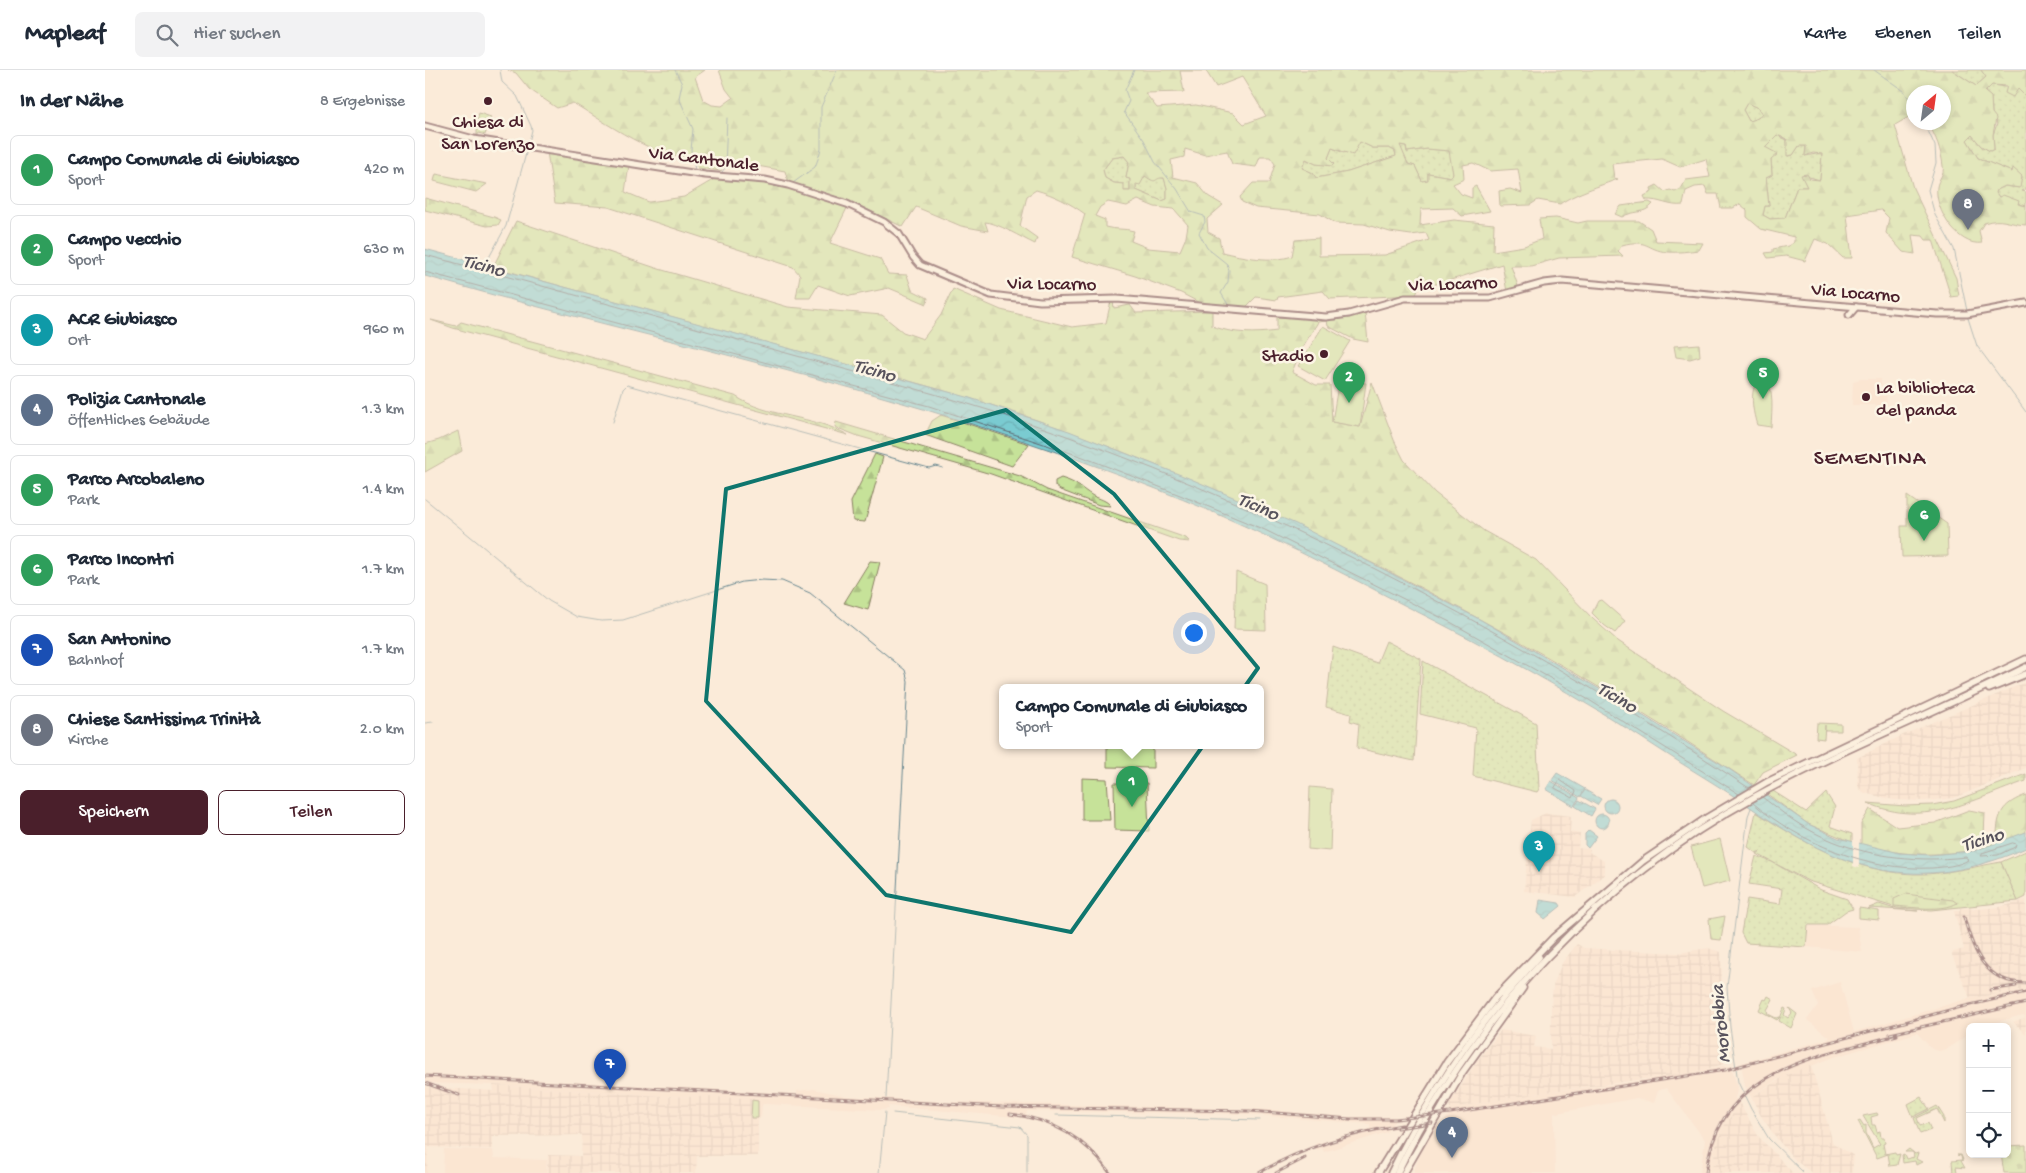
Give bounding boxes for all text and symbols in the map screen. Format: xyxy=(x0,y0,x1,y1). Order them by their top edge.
search box xyxy=(135,12,485,57)
text: Mapleaf xyxy=(25,20,105,49)
icon: search xyxy=(153,21,181,49)
text: Hier suchen xyxy=(193,23,281,46)
text: Karte xyxy=(1804,24,1847,45)
text: Ebenen xyxy=(1875,24,1931,45)
text: Teilen xyxy=(1959,24,2001,45)
north arrow xyxy=(1906,85,1951,130)
text: In der Nähe xyxy=(20,90,123,115)
text: 8 Ergebnisse xyxy=(320,93,405,112)
marker: Chiesa di San Lorenzo xyxy=(482,95,494,107)
place label: Chiesa di San Lorenzo xyxy=(441,112,535,157)
street label: Via Cantonale xyxy=(646,142,760,179)
text: Campo Comunale di Giubiasco xyxy=(68,149,299,172)
text: 1 xyxy=(34,161,40,180)
text: 420 m xyxy=(364,161,404,180)
text: Sport xyxy=(68,172,104,191)
pin: 8 xyxy=(1952,189,1984,230)
text: Campo vecchio xyxy=(68,229,181,252)
text: 2 xyxy=(33,241,41,260)
text: 630 m xyxy=(363,241,404,260)
water label: Ticino xyxy=(459,251,508,284)
text: Sport xyxy=(68,252,104,271)
street label: Via Locarno xyxy=(1407,272,1498,299)
street label: Via Locarno xyxy=(1006,273,1097,298)
street label: Via Locarno xyxy=(1809,279,1901,310)
text: ACR Giubiasco xyxy=(68,309,177,332)
text: 3 xyxy=(33,321,41,340)
text: 960 m xyxy=(364,321,404,340)
text: Ort xyxy=(68,332,90,351)
place label: Stadio xyxy=(1262,346,1314,369)
marker: Stadio xyxy=(1318,348,1330,360)
water label: Ticino xyxy=(850,355,899,390)
pin: 5 xyxy=(1747,358,1779,399)
pin: 2 xyxy=(1333,362,1365,403)
place label: La biblioteca del panda xyxy=(1876,378,1976,423)
text: Polizia Cantonale xyxy=(68,389,205,412)
marker: La biblioteca del panda xyxy=(1860,391,1872,403)
text: 4 xyxy=(33,401,41,420)
text: 1.3 km xyxy=(362,401,404,420)
text: Öffentliches Gebäude xyxy=(68,412,210,431)
district label: SEMENTINA xyxy=(1814,448,1927,473)
text: Parco Arcobaleno xyxy=(68,469,204,492)
text: 5 xyxy=(33,481,41,500)
text: 1.4 km xyxy=(363,481,404,500)
water label: Ticino xyxy=(1233,489,1283,528)
text: Park xyxy=(68,492,99,511)
pin: 6 xyxy=(1908,500,1940,541)
text: Parco Incontri xyxy=(68,549,174,572)
text: 6 xyxy=(33,561,41,580)
text: 1.7 km xyxy=(362,561,404,580)
text: Park xyxy=(68,572,99,591)
your location xyxy=(1181,620,1207,646)
text: San Antonino xyxy=(68,629,171,652)
text: 7 xyxy=(33,641,41,660)
text: 1.7 km xyxy=(362,641,404,660)
text: Bahnhof xyxy=(68,652,123,671)
water label: Ticino xyxy=(1592,678,1642,721)
popup xyxy=(999,684,1264,749)
text: Campo Comunale di Giubiasco xyxy=(1016,696,1247,719)
text: Chiese Santissima Trinità xyxy=(68,709,260,732)
text: Sport xyxy=(1016,719,1052,738)
text: 8 xyxy=(33,721,41,740)
text: 2.0 km xyxy=(360,721,404,740)
text: Kirche xyxy=(68,732,108,751)
pin: 1 xyxy=(1116,766,1148,807)
button: Speichern xyxy=(20,790,208,835)
button: Teilen xyxy=(218,790,405,835)
water label: Ticino xyxy=(1959,824,2009,859)
pin: 3 xyxy=(1523,831,1555,872)
water label: Morobbia xyxy=(1707,982,1737,1064)
map controls xyxy=(1966,1023,2011,1158)
button: + xyxy=(1966,1023,2011,1068)
pin: 7 xyxy=(594,1049,626,1090)
button: − xyxy=(1966,1068,2011,1113)
button: locate xyxy=(1966,1113,2011,1158)
pin: 4 xyxy=(1436,1117,1468,1158)

